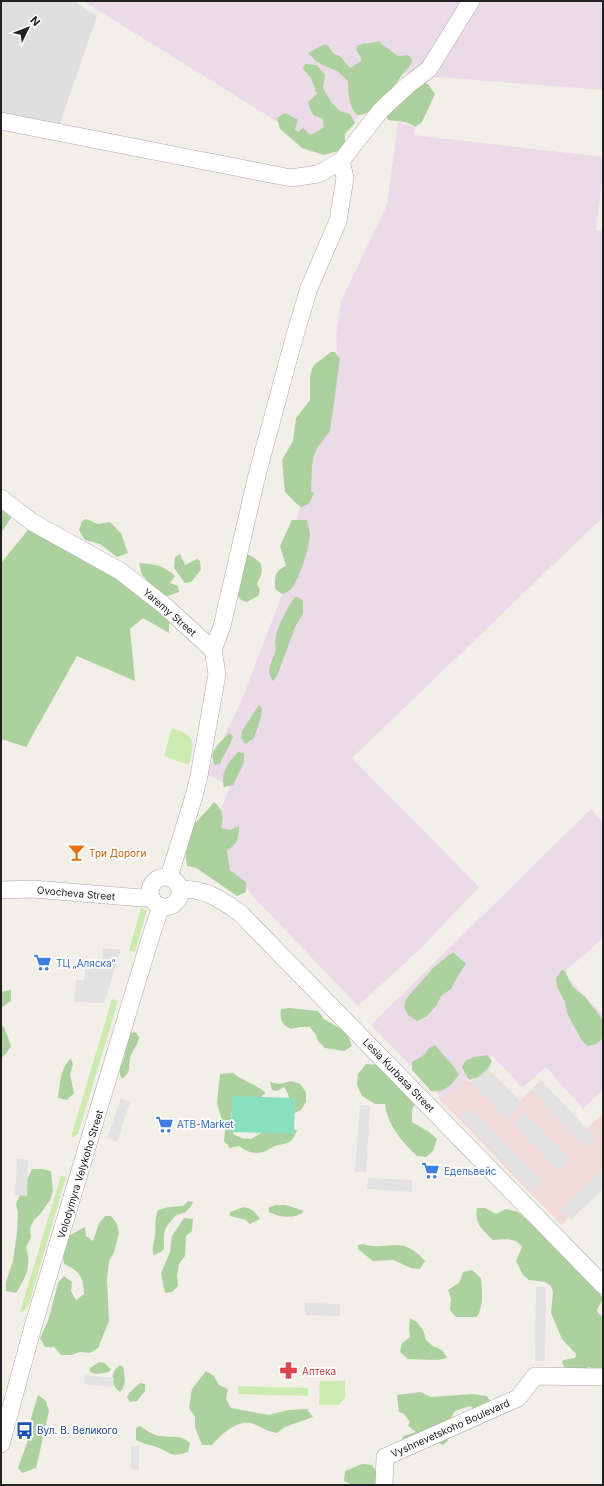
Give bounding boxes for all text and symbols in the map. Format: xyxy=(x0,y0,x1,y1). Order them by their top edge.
north arrow xyxy=(8,8,48,48)
text: N xyxy=(27,13,43,29)
street label: Yaremy Street xyxy=(141,586,200,639)
bar icon: Три Дороги xyxy=(66,843,86,863)
place label: Три Дороги xyxy=(89,847,147,859)
street label: Ovocheva Street xyxy=(36,884,116,902)
supermarket icon: ТЦ „Аляска“ xyxy=(33,953,53,973)
place label: ТЦ „Аляска“ xyxy=(56,957,116,969)
street label: Lesia Kurbasa Street xyxy=(361,1036,438,1115)
street label: Volodymyra Velykoho Street xyxy=(55,1108,105,1240)
supermarket icon: ATB-Market xyxy=(154,1114,174,1134)
place label: ATB-Market xyxy=(177,1118,234,1130)
supermarket icon: Едельвейс xyxy=(421,1161,441,1181)
place label: Едельвейс xyxy=(444,1165,497,1177)
pharmacy icon: Аптека xyxy=(279,1361,299,1381)
place label: Аптека xyxy=(302,1365,336,1377)
street label: Vyshnevetskoho Boulevard xyxy=(389,1396,511,1460)
bus stop icon: Вул. В. Великого xyxy=(14,1420,34,1440)
place label: Вул. В. Великого xyxy=(37,1424,118,1436)

